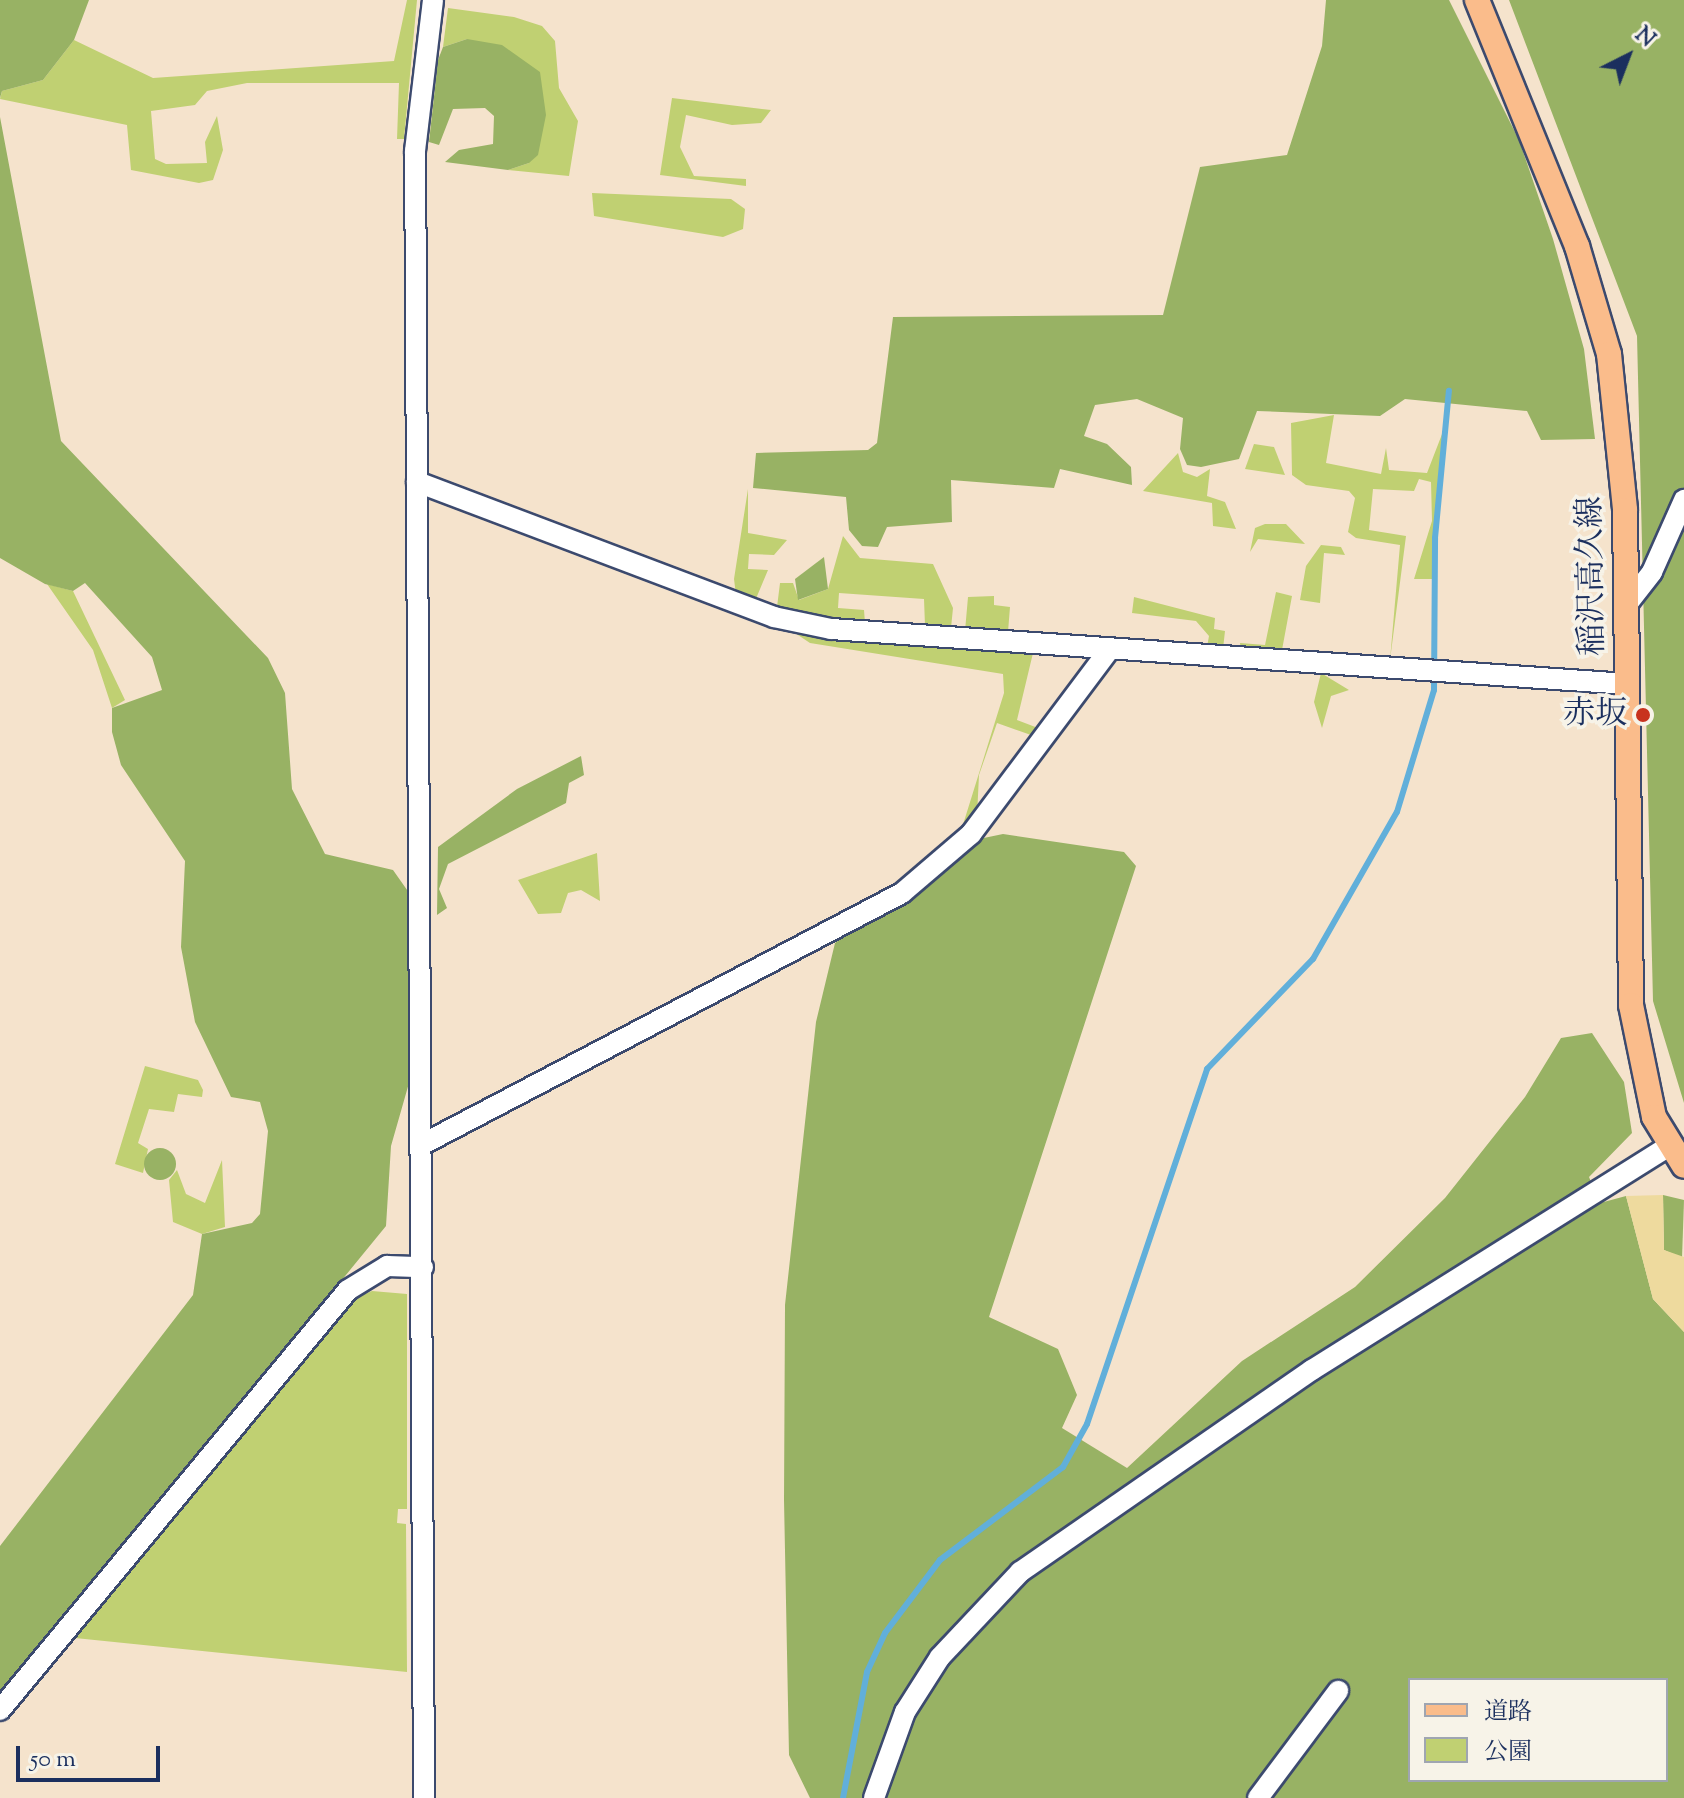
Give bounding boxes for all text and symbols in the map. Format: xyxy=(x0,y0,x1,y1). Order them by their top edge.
north arrow xyxy=(1588,16,1668,96)
text: N xyxy=(1627,20,1661,56)
street label: 稲沢高久線 xyxy=(1572,496,1614,656)
place label: 赤坂 xyxy=(1563,696,1627,734)
marker: 赤坂 xyxy=(1634,706,1652,724)
legend xyxy=(1408,1678,1668,1782)
text: 道路 xyxy=(1484,1696,1532,1730)
scale bar xyxy=(20,1730,164,1780)
text: 公園 xyxy=(1484,1736,1532,1770)
text: 50 m xyxy=(30,1743,76,1777)

